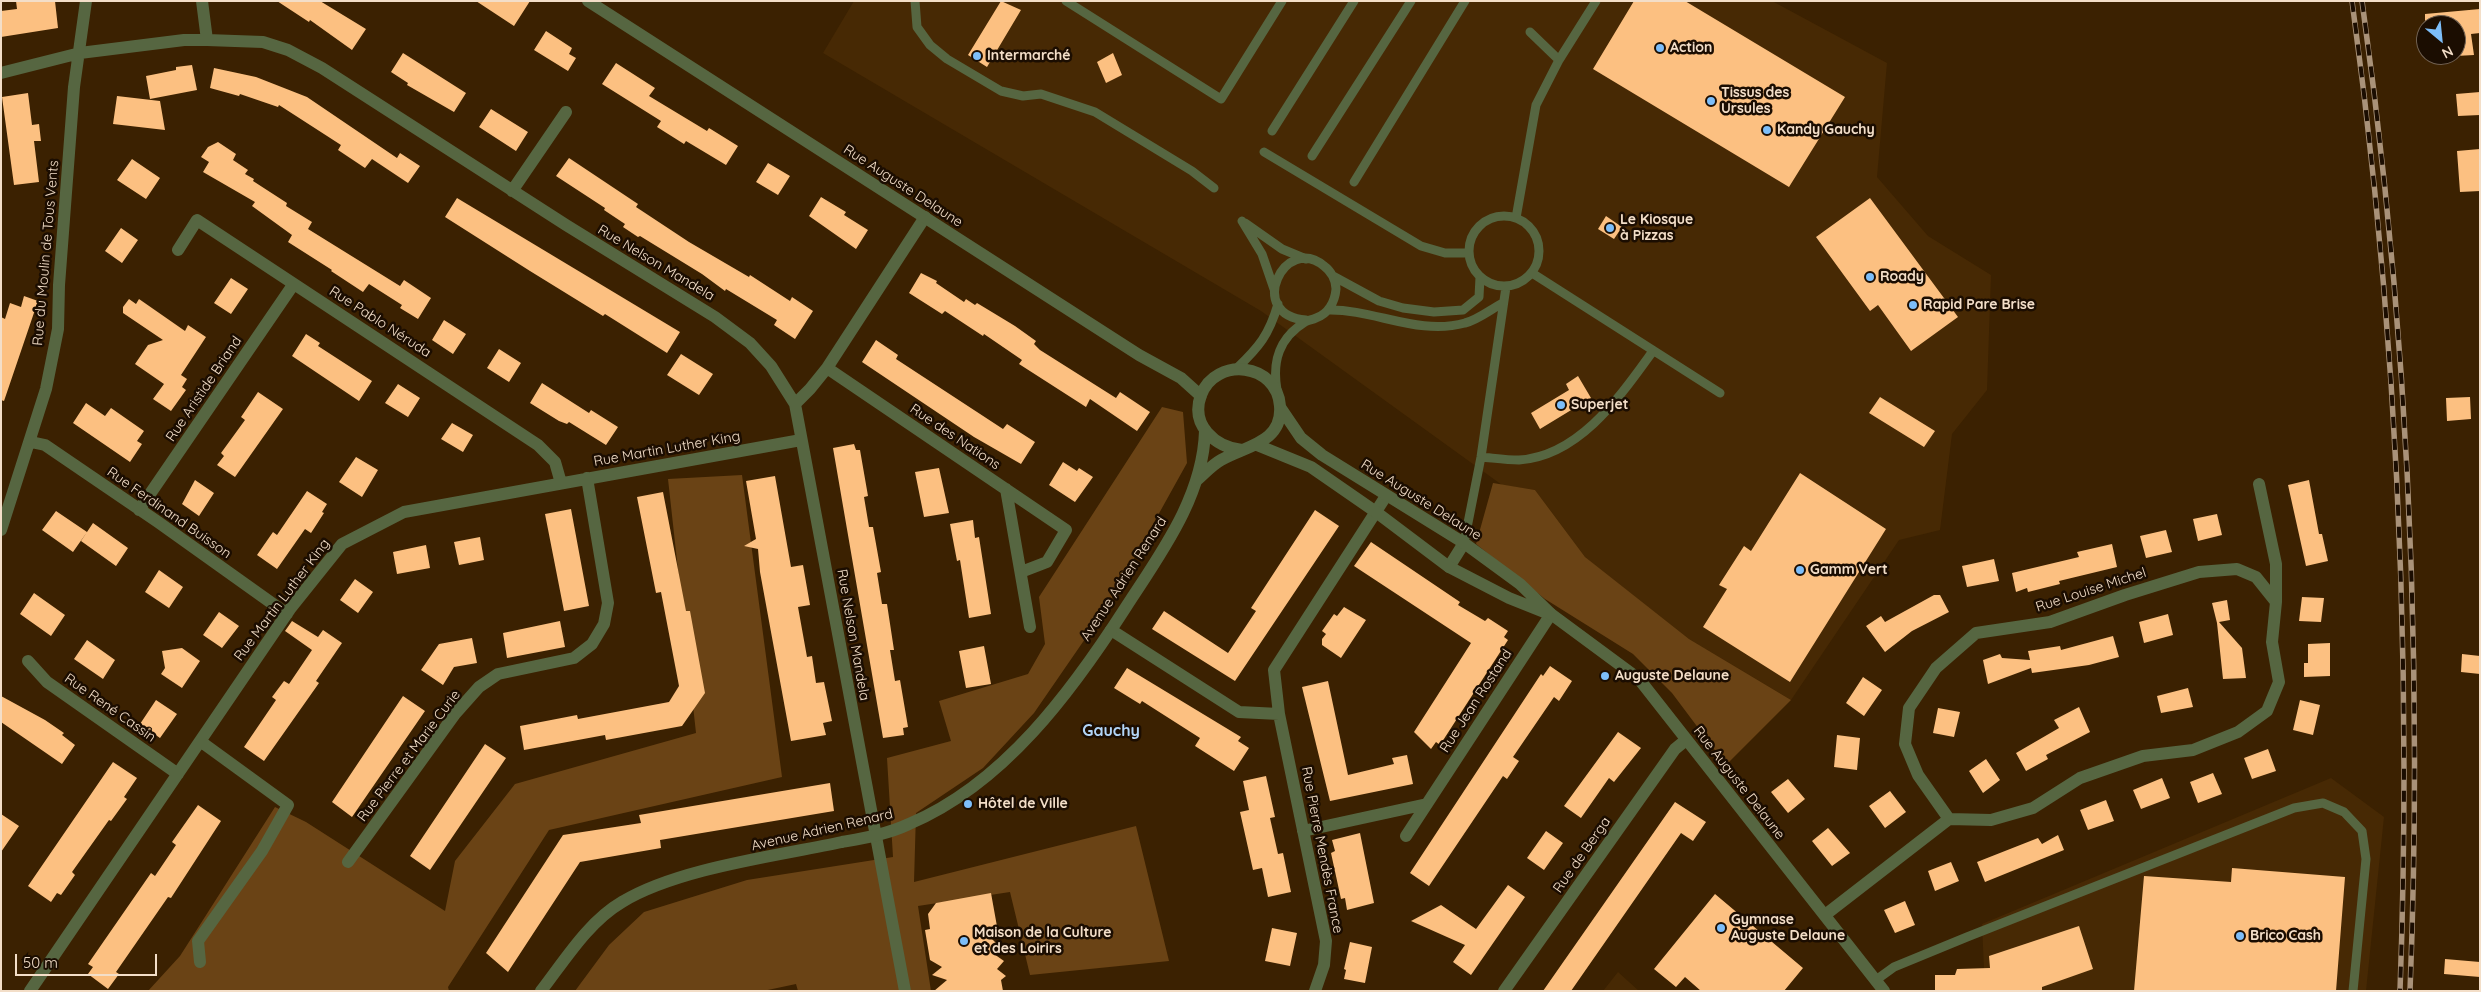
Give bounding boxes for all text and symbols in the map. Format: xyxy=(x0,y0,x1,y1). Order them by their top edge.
north arrow xyxy=(2416,15,2466,65)
place label: Action xyxy=(1670,40,1712,56)
marker: Action xyxy=(1654,42,1666,54)
text: N xyxy=(2439,42,2456,63)
place label: Intermarché xyxy=(987,48,1070,64)
marker: Intermarché xyxy=(971,50,983,62)
place label: Tissus des Ursules xyxy=(1721,85,1789,118)
marker: Tissus des Ursules xyxy=(1705,95,1717,107)
place label: Kandy Gauchy xyxy=(1777,122,1875,138)
marker: Kandy Gauchy xyxy=(1761,124,1773,136)
street label: Rue Auguste Delaune xyxy=(840,141,966,231)
street label: Rue du Moulin de Tous Vents xyxy=(30,160,62,346)
place label: Le Kiosque à Pizzas xyxy=(1620,212,1693,244)
street label: Rue Nelson Mandela xyxy=(594,221,718,305)
marker: Le Kiosque à Pizzas xyxy=(1604,222,1616,234)
place label: Roady xyxy=(1880,269,1924,285)
marker: Roady xyxy=(1864,271,1876,283)
street label: Rue Pablo Néruda xyxy=(326,283,434,361)
place label: Rapid Pare Brise xyxy=(1923,297,2035,313)
marker: Rapid Pare Brise xyxy=(1907,299,1919,311)
street label: Rue Aristide Briand xyxy=(163,333,245,445)
place label: Superjet xyxy=(1571,397,1628,413)
marker: Superjet xyxy=(1555,399,1567,411)
street label: Rue des Nations xyxy=(907,401,1003,473)
street label: Rue Martin Luther King xyxy=(592,428,742,470)
street label: Rue Auguste Delaune xyxy=(1358,456,1484,544)
street label: Rue Ferdinand Buisson xyxy=(104,464,234,562)
street label: Avenue Adrien Renard xyxy=(1078,514,1170,644)
street label: Rue Martin Luther King xyxy=(231,536,333,664)
place label: Gamm Vert xyxy=(1810,562,1888,578)
marker: Gamm Vert xyxy=(1794,564,1806,576)
street label: Rue Louise Michel xyxy=(2034,564,2148,616)
street label: Rue Nelson Mandela xyxy=(833,568,873,702)
street label: Rue Jean Rostand xyxy=(1436,646,1516,756)
place label: Auguste Delaune xyxy=(1615,668,1729,684)
street label: Rue René Cassin xyxy=(61,670,159,746)
marker: Auguste Delaune xyxy=(1599,670,1611,682)
street label: Rue Pierre et Marie Curie xyxy=(354,687,464,825)
district label: Gauchy xyxy=(1082,721,1140,741)
street label: Rue Auguste Delaune xyxy=(1690,723,1788,843)
street label: Rue Pierre Mendès France xyxy=(1298,765,1346,935)
place label: Hôtel de Ville xyxy=(978,796,1068,812)
marker: Hôtel de Ville xyxy=(962,798,974,810)
street label: Avenue Adrien Renard xyxy=(750,806,894,854)
street label: Rue de Berga xyxy=(1550,814,1614,896)
place label: Gymnase Auguste Delaune xyxy=(1731,912,1845,944)
marker: Gymnase Auguste Delaune xyxy=(1715,922,1727,934)
place label: Maison de la Culture et des Loirirs xyxy=(974,925,1111,958)
place label: Brico Cash xyxy=(2250,928,2321,944)
marker: Brico Cash xyxy=(2234,930,2246,942)
marker: Maison de la Culture et des Loirirs xyxy=(958,935,970,947)
scale bar xyxy=(18,944,160,976)
text: 50 m xyxy=(23,953,58,972)

